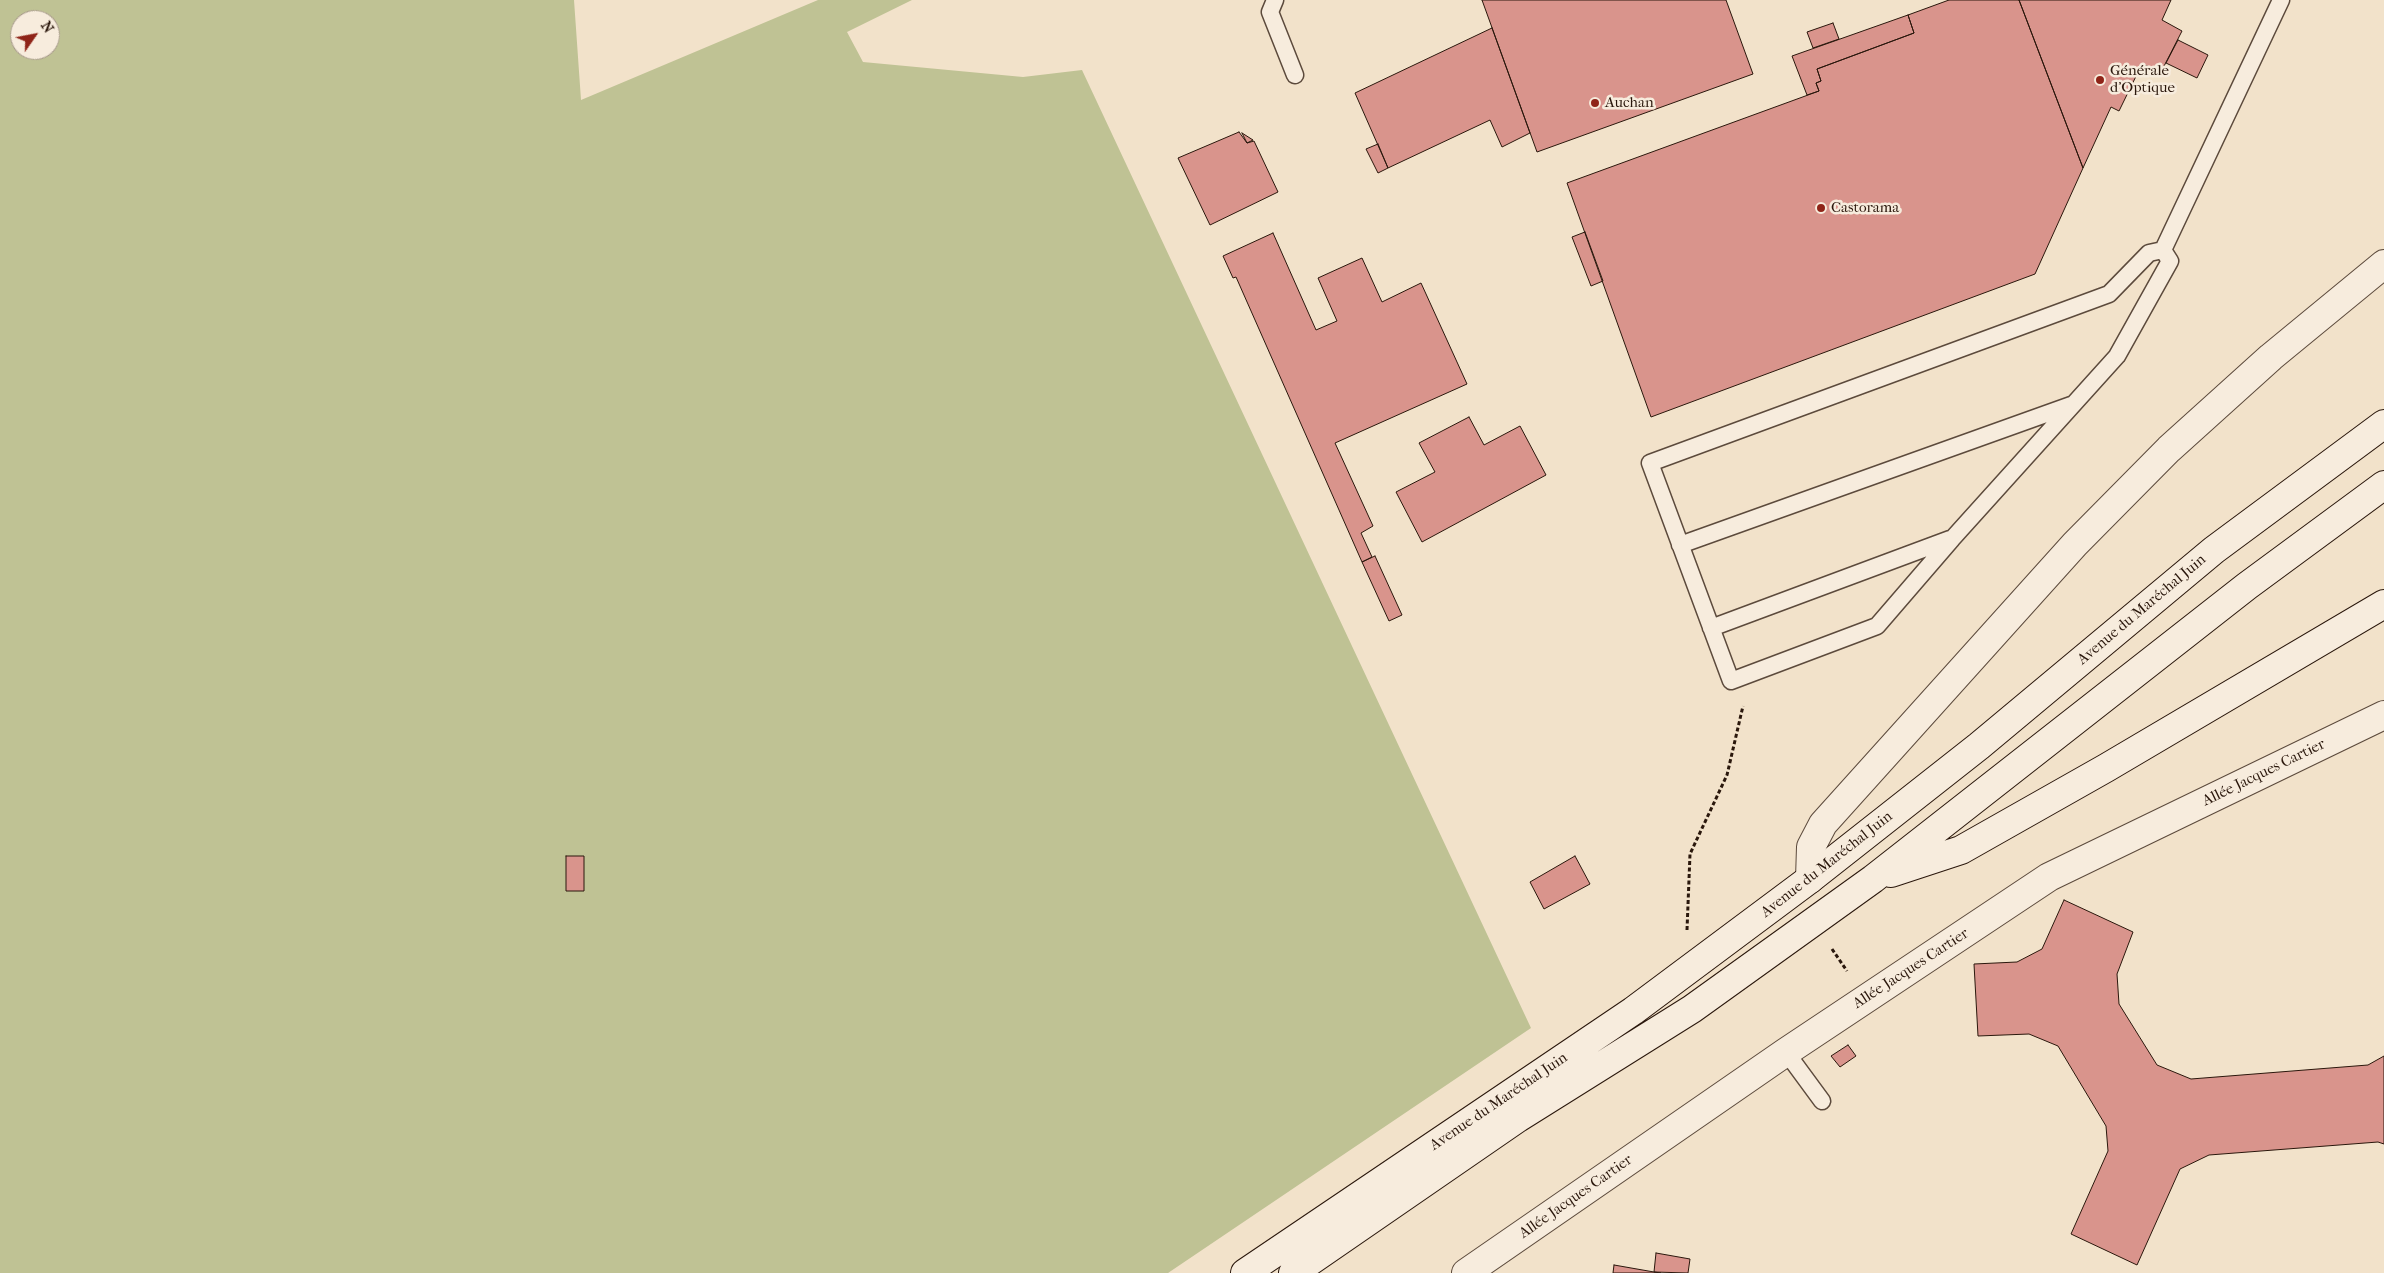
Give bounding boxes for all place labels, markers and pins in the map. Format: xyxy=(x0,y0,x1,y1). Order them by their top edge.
place label: Générale d'Optique xyxy=(2110,62,2175,97)
marker: Générale d'Optique xyxy=(2094,74,2106,86)
place label: Auchan xyxy=(1605,94,1654,112)
marker: Auchan xyxy=(1589,97,1601,109)
place label: Castorama xyxy=(1831,199,1899,217)
marker: Castorama xyxy=(1815,202,1827,214)

